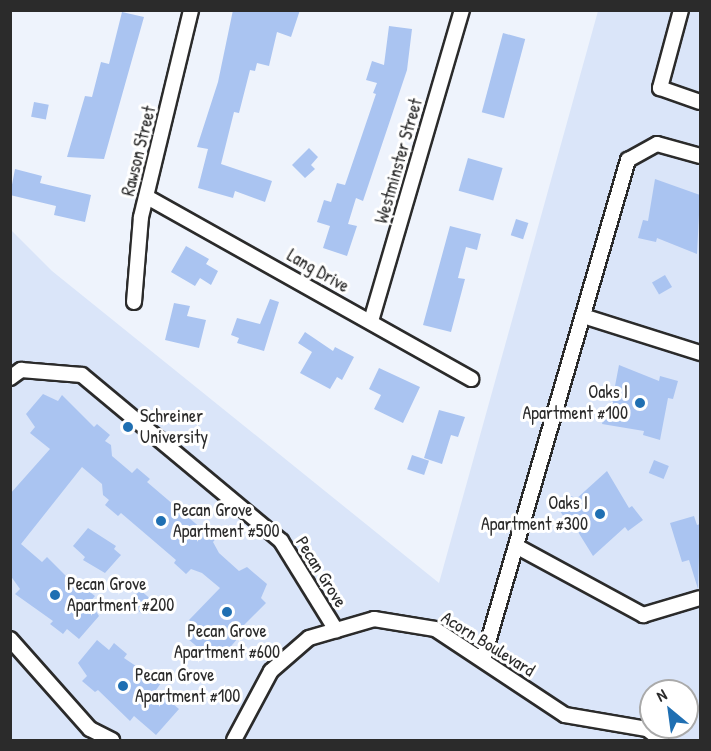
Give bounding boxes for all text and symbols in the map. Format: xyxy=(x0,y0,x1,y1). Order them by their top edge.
street label: Westminster Street xyxy=(371,96,427,226)
street label: Rawson Street xyxy=(117,104,161,198)
street label: Lang Drive xyxy=(283,245,353,297)
place label: Oaks I Apartment #100 xyxy=(523,382,628,424)
marker: Oaks I Apartment #100 xyxy=(633,396,647,410)
place label: Schreiner University xyxy=(140,406,208,448)
marker: Schreiner University xyxy=(121,420,135,434)
place label: Oaks I Apartment #300 xyxy=(481,493,588,536)
place label: Pecan Grove Apartment #500 xyxy=(173,500,280,542)
marker: Oaks I Apartment #300 xyxy=(593,507,607,521)
marker: Pecan Grove Apartment #500 xyxy=(154,514,168,528)
street label: Pecan Grove xyxy=(291,533,351,611)
place label: Pecan Grove Apartment #200 xyxy=(67,574,174,616)
marker: Pecan Grove Apartment #200 xyxy=(48,588,62,602)
marker: Pecan Grove Apartment #600 xyxy=(220,605,234,619)
street label: Acorn Boulevard xyxy=(437,607,539,681)
place label: Pecan Grove Apartment #600 xyxy=(174,621,280,664)
place label: Pecan Grove Apartment #100 xyxy=(135,665,240,708)
marker: Pecan Grove Apartment #100 xyxy=(116,679,130,693)
north arrow xyxy=(639,679,699,739)
text: N xyxy=(652,683,670,707)

